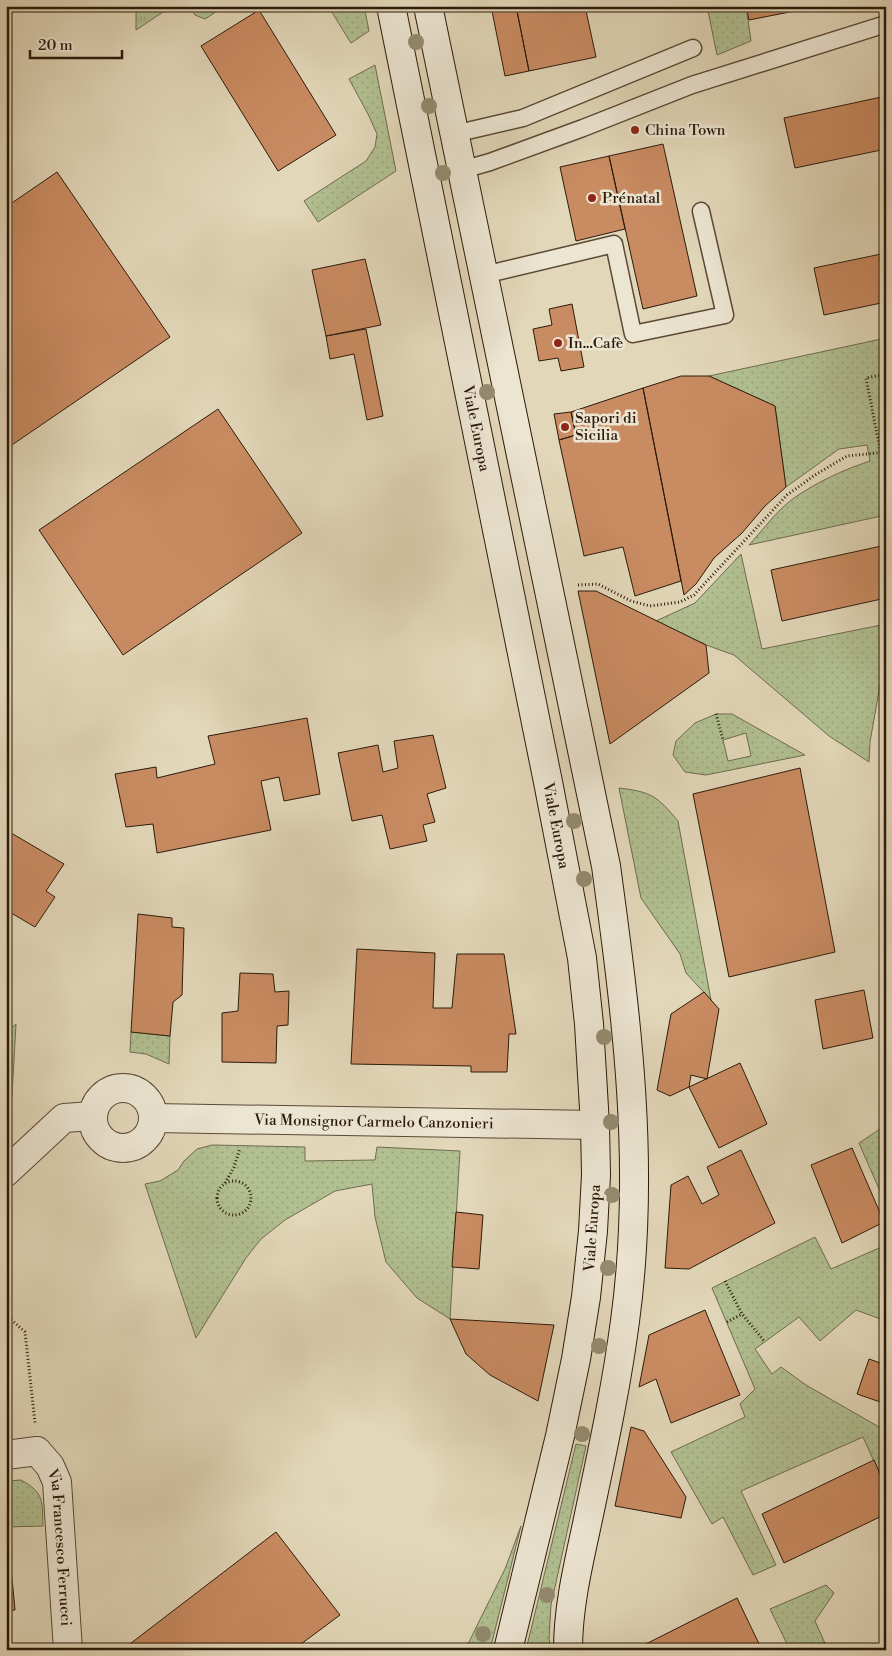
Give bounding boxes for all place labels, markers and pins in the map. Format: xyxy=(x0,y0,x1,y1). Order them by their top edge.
place label: China Town xyxy=(645,121,725,140)
marker: China Town xyxy=(629,124,641,136)
place label: Prénatal xyxy=(602,189,661,208)
marker: Prénatal xyxy=(586,192,598,204)
place label: In...Cafè xyxy=(568,334,623,353)
marker: In...Cafè xyxy=(552,337,564,349)
place label: Sapori di Sicilia xyxy=(575,409,637,445)
marker: Sapori di Sicilia xyxy=(559,421,571,433)

